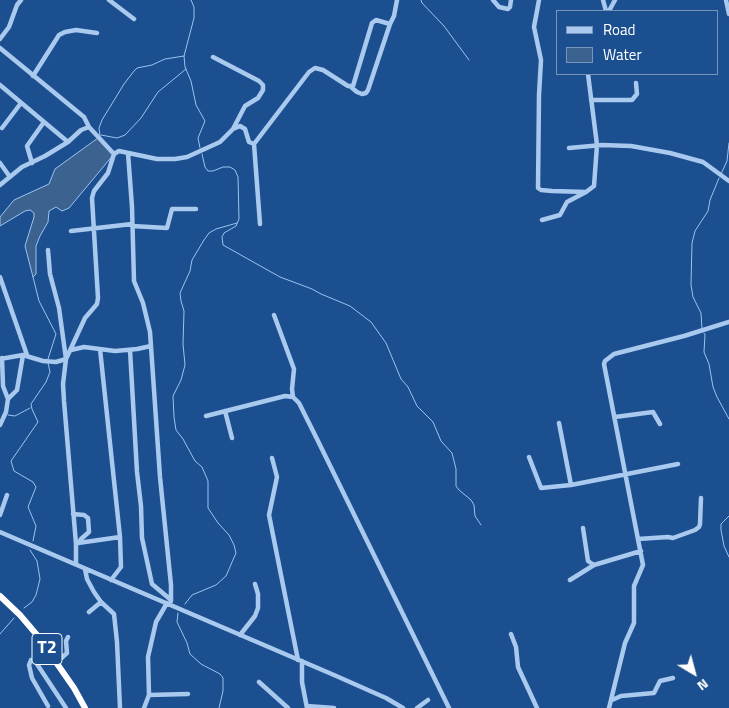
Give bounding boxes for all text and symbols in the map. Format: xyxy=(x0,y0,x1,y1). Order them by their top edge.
legend xyxy=(556,10,719,75)
text: Road xyxy=(603,18,635,41)
text: Water xyxy=(603,43,642,66)
road number: T2 xyxy=(32,634,62,664)
north arrow xyxy=(669,648,719,698)
text: N xyxy=(693,674,714,697)

